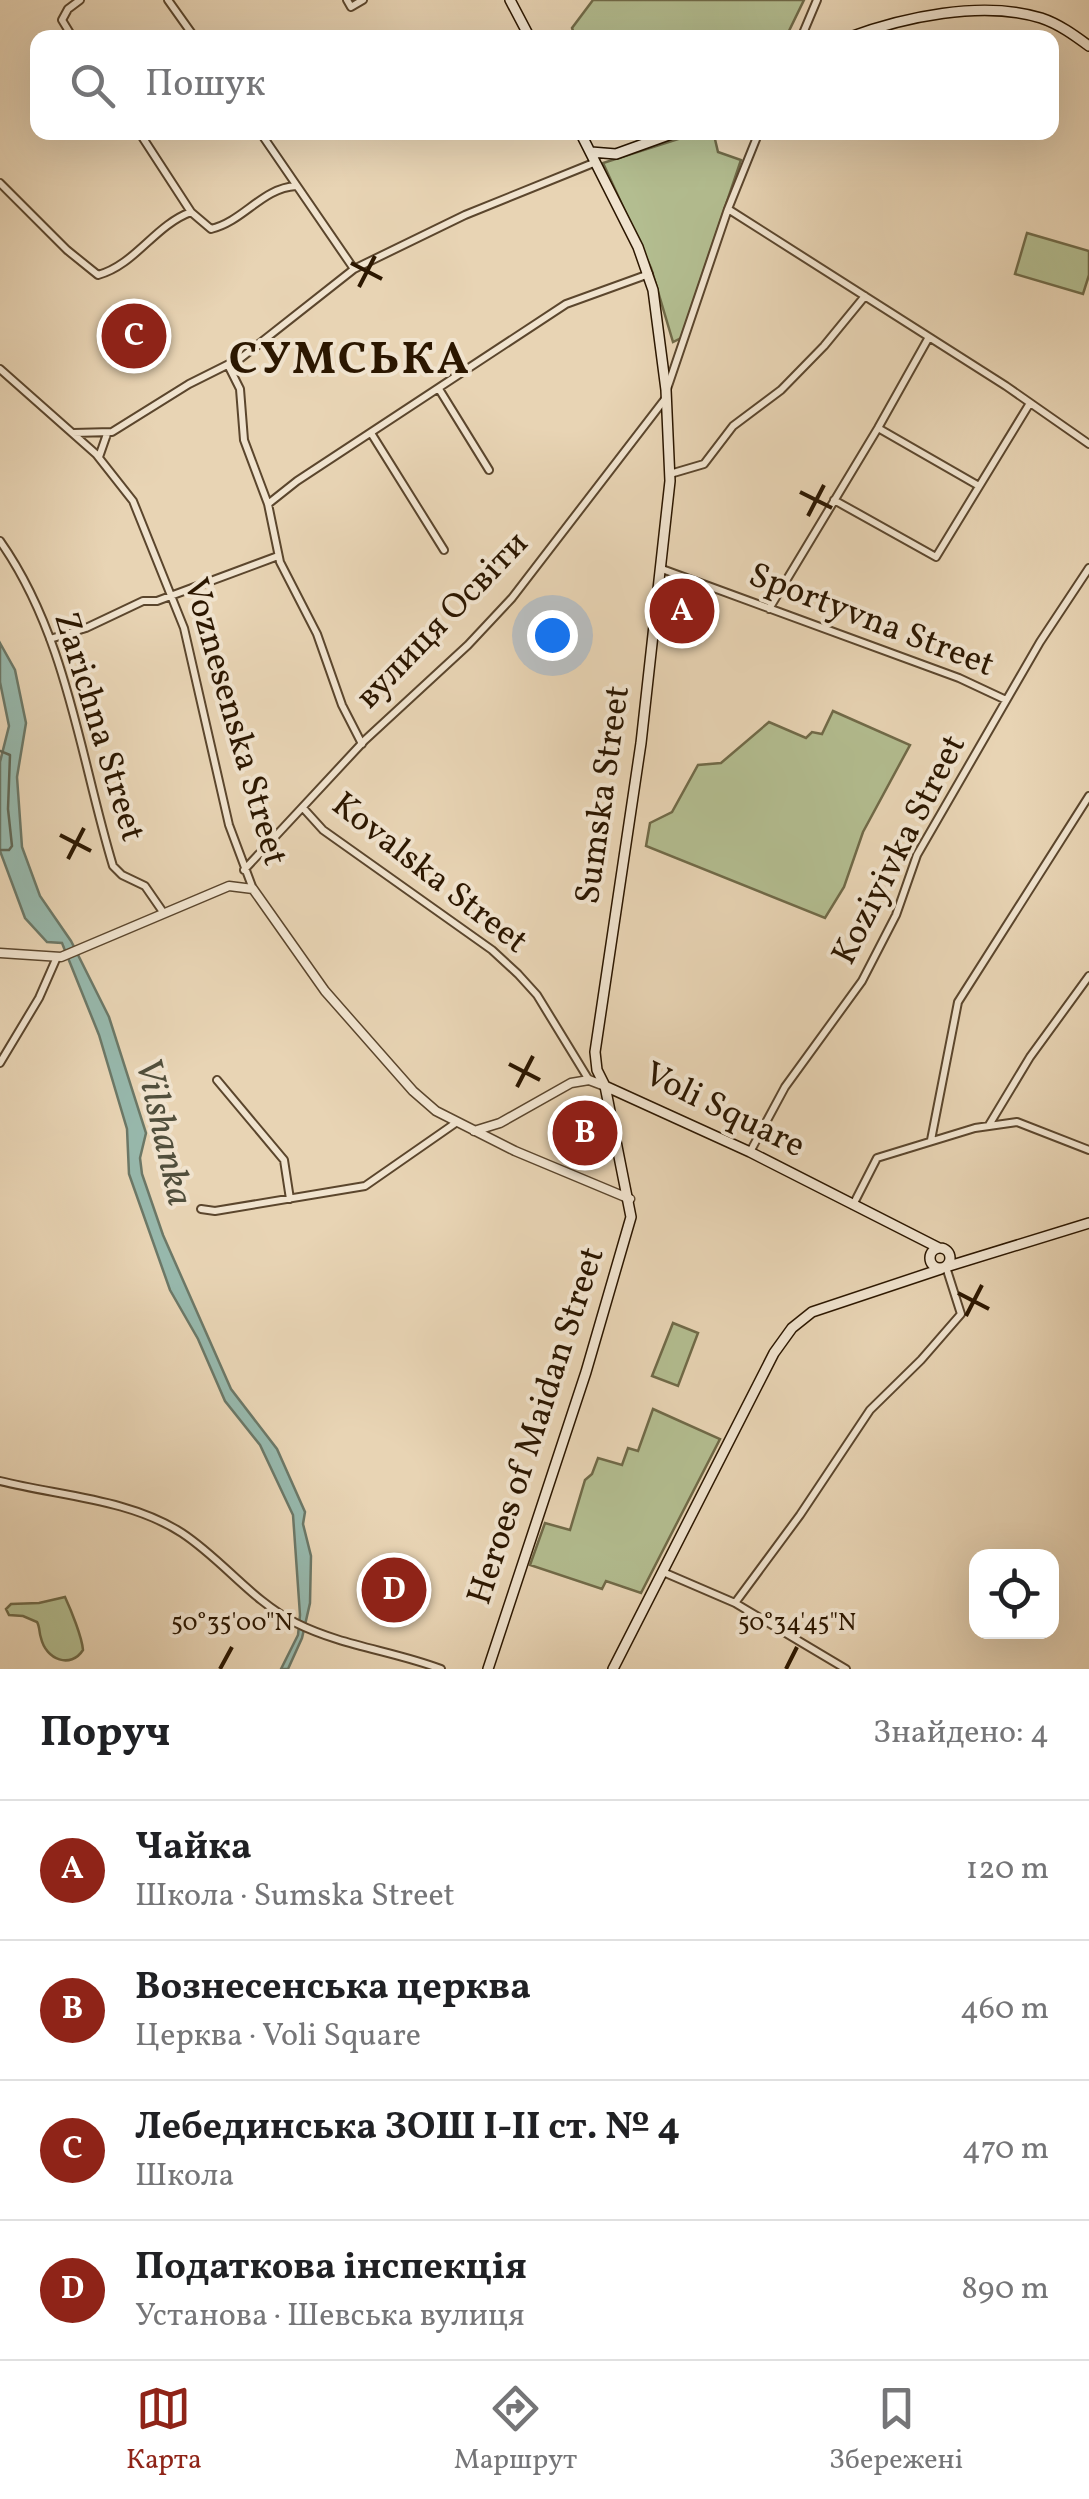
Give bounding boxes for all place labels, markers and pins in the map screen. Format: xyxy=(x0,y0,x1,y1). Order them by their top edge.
pin: C xyxy=(102,298,166,374)
pin: A xyxy=(650,574,714,648)
pin: B xyxy=(552,1096,618,1170)
pin: D xyxy=(362,1552,426,1628)

